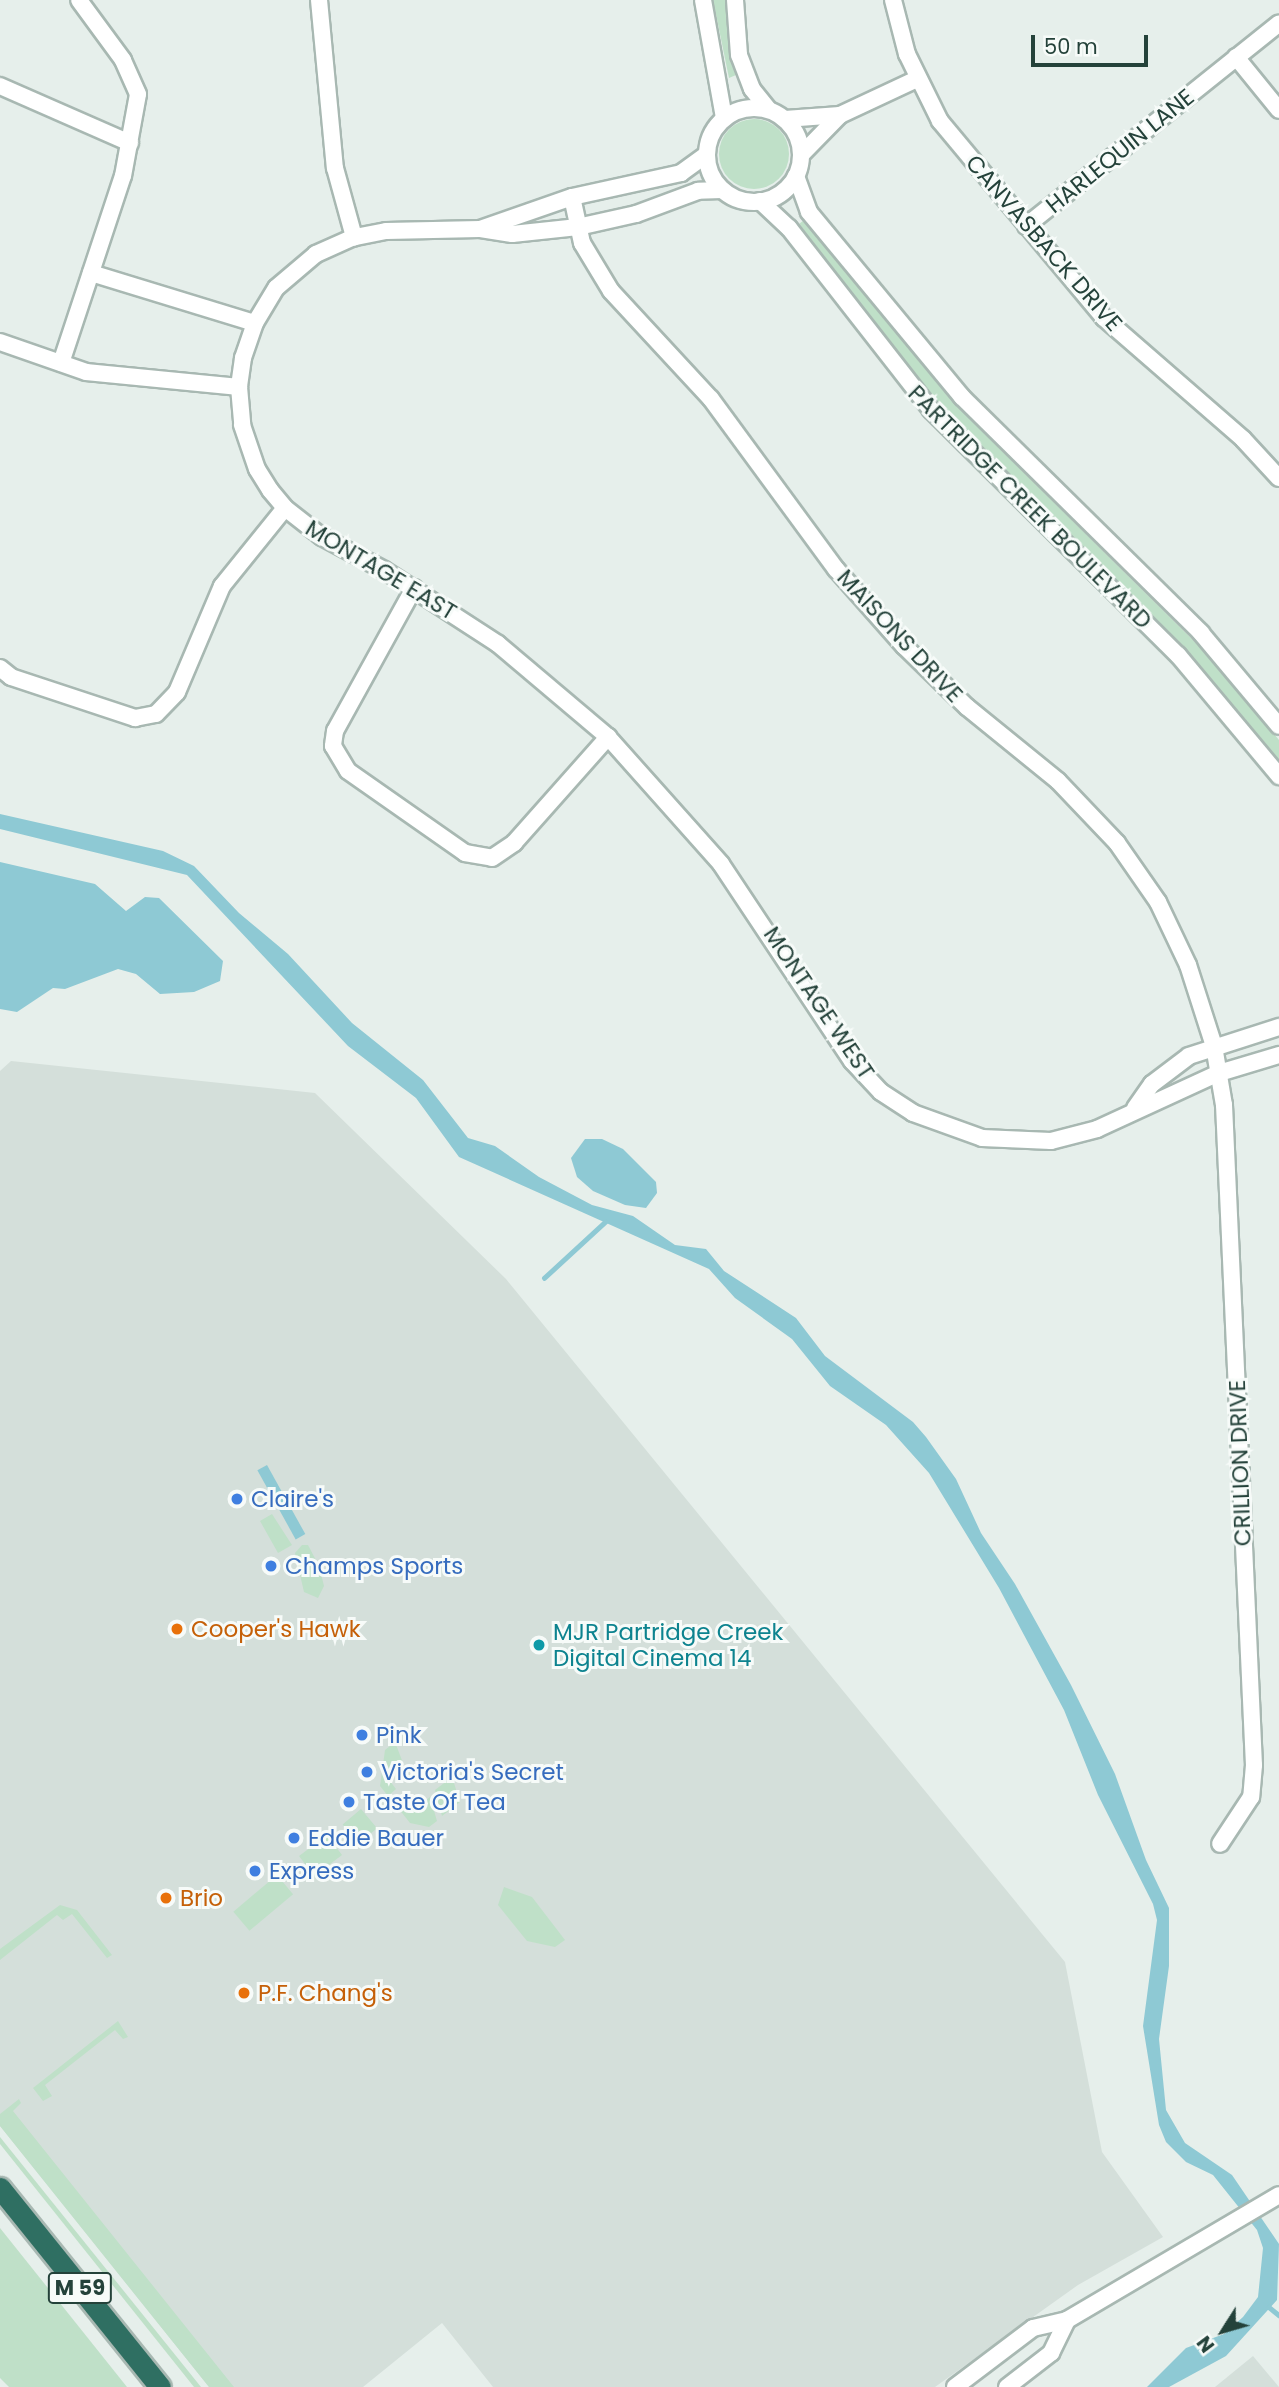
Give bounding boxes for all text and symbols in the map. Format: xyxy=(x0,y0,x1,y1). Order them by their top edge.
scale bar xyxy=(1034,21,1151,65)
text: 50 m xyxy=(1044,32,1098,61)
street label: HARLEQUIN LANE xyxy=(1041,83,1199,219)
street label: CANVASBACK DRIVE xyxy=(960,149,1128,337)
street label: PARTRIDGE CREEK BOULEVARD xyxy=(903,380,1157,634)
street label: MONTAGE EAST xyxy=(301,514,461,626)
street label: MAISONS DRIVE xyxy=(831,564,969,708)
street label: MONTAGE WEST xyxy=(758,921,880,1085)
street label: CRILLION DRIVE xyxy=(1223,1379,1257,1547)
place label: Claire's xyxy=(251,1485,334,1513)
marker: Claire's xyxy=(229,1491,245,1507)
place label: Champs Sports xyxy=(285,1552,463,1580)
marker: Champs Sports xyxy=(263,1558,279,1574)
place label: Cooper's Hawk xyxy=(191,1615,361,1643)
place label: MJR Partridge Creek Digital Cinema 14 xyxy=(553,1618,783,1672)
marker: Cooper's Hawk xyxy=(169,1621,185,1637)
marker: MJR Partridge Creek Digital Cinema 14 xyxy=(531,1637,547,1653)
place label: Pink xyxy=(376,1721,422,1749)
marker: Pink xyxy=(354,1727,370,1743)
place label: Victoria's Secret xyxy=(381,1758,564,1786)
marker: Victoria's Secret xyxy=(359,1764,375,1780)
place label: Taste Of Tea xyxy=(363,1788,506,1816)
marker: Taste Of Tea xyxy=(341,1794,357,1810)
place label: Eddie Bauer xyxy=(308,1824,444,1852)
marker: Eddie Bauer xyxy=(286,1830,302,1846)
place label: Express xyxy=(269,1857,354,1885)
marker: Express xyxy=(247,1863,263,1879)
place label: Brio xyxy=(180,1884,223,1912)
marker: Brio xyxy=(158,1890,174,1906)
place label: P.F. Chang's xyxy=(258,1979,393,2007)
marker: P.F. Chang's xyxy=(236,1985,252,2001)
road number: M 59 xyxy=(47,2270,113,2306)
north arrow xyxy=(1188,2296,1258,2366)
text: N xyxy=(1191,2330,1221,2358)

